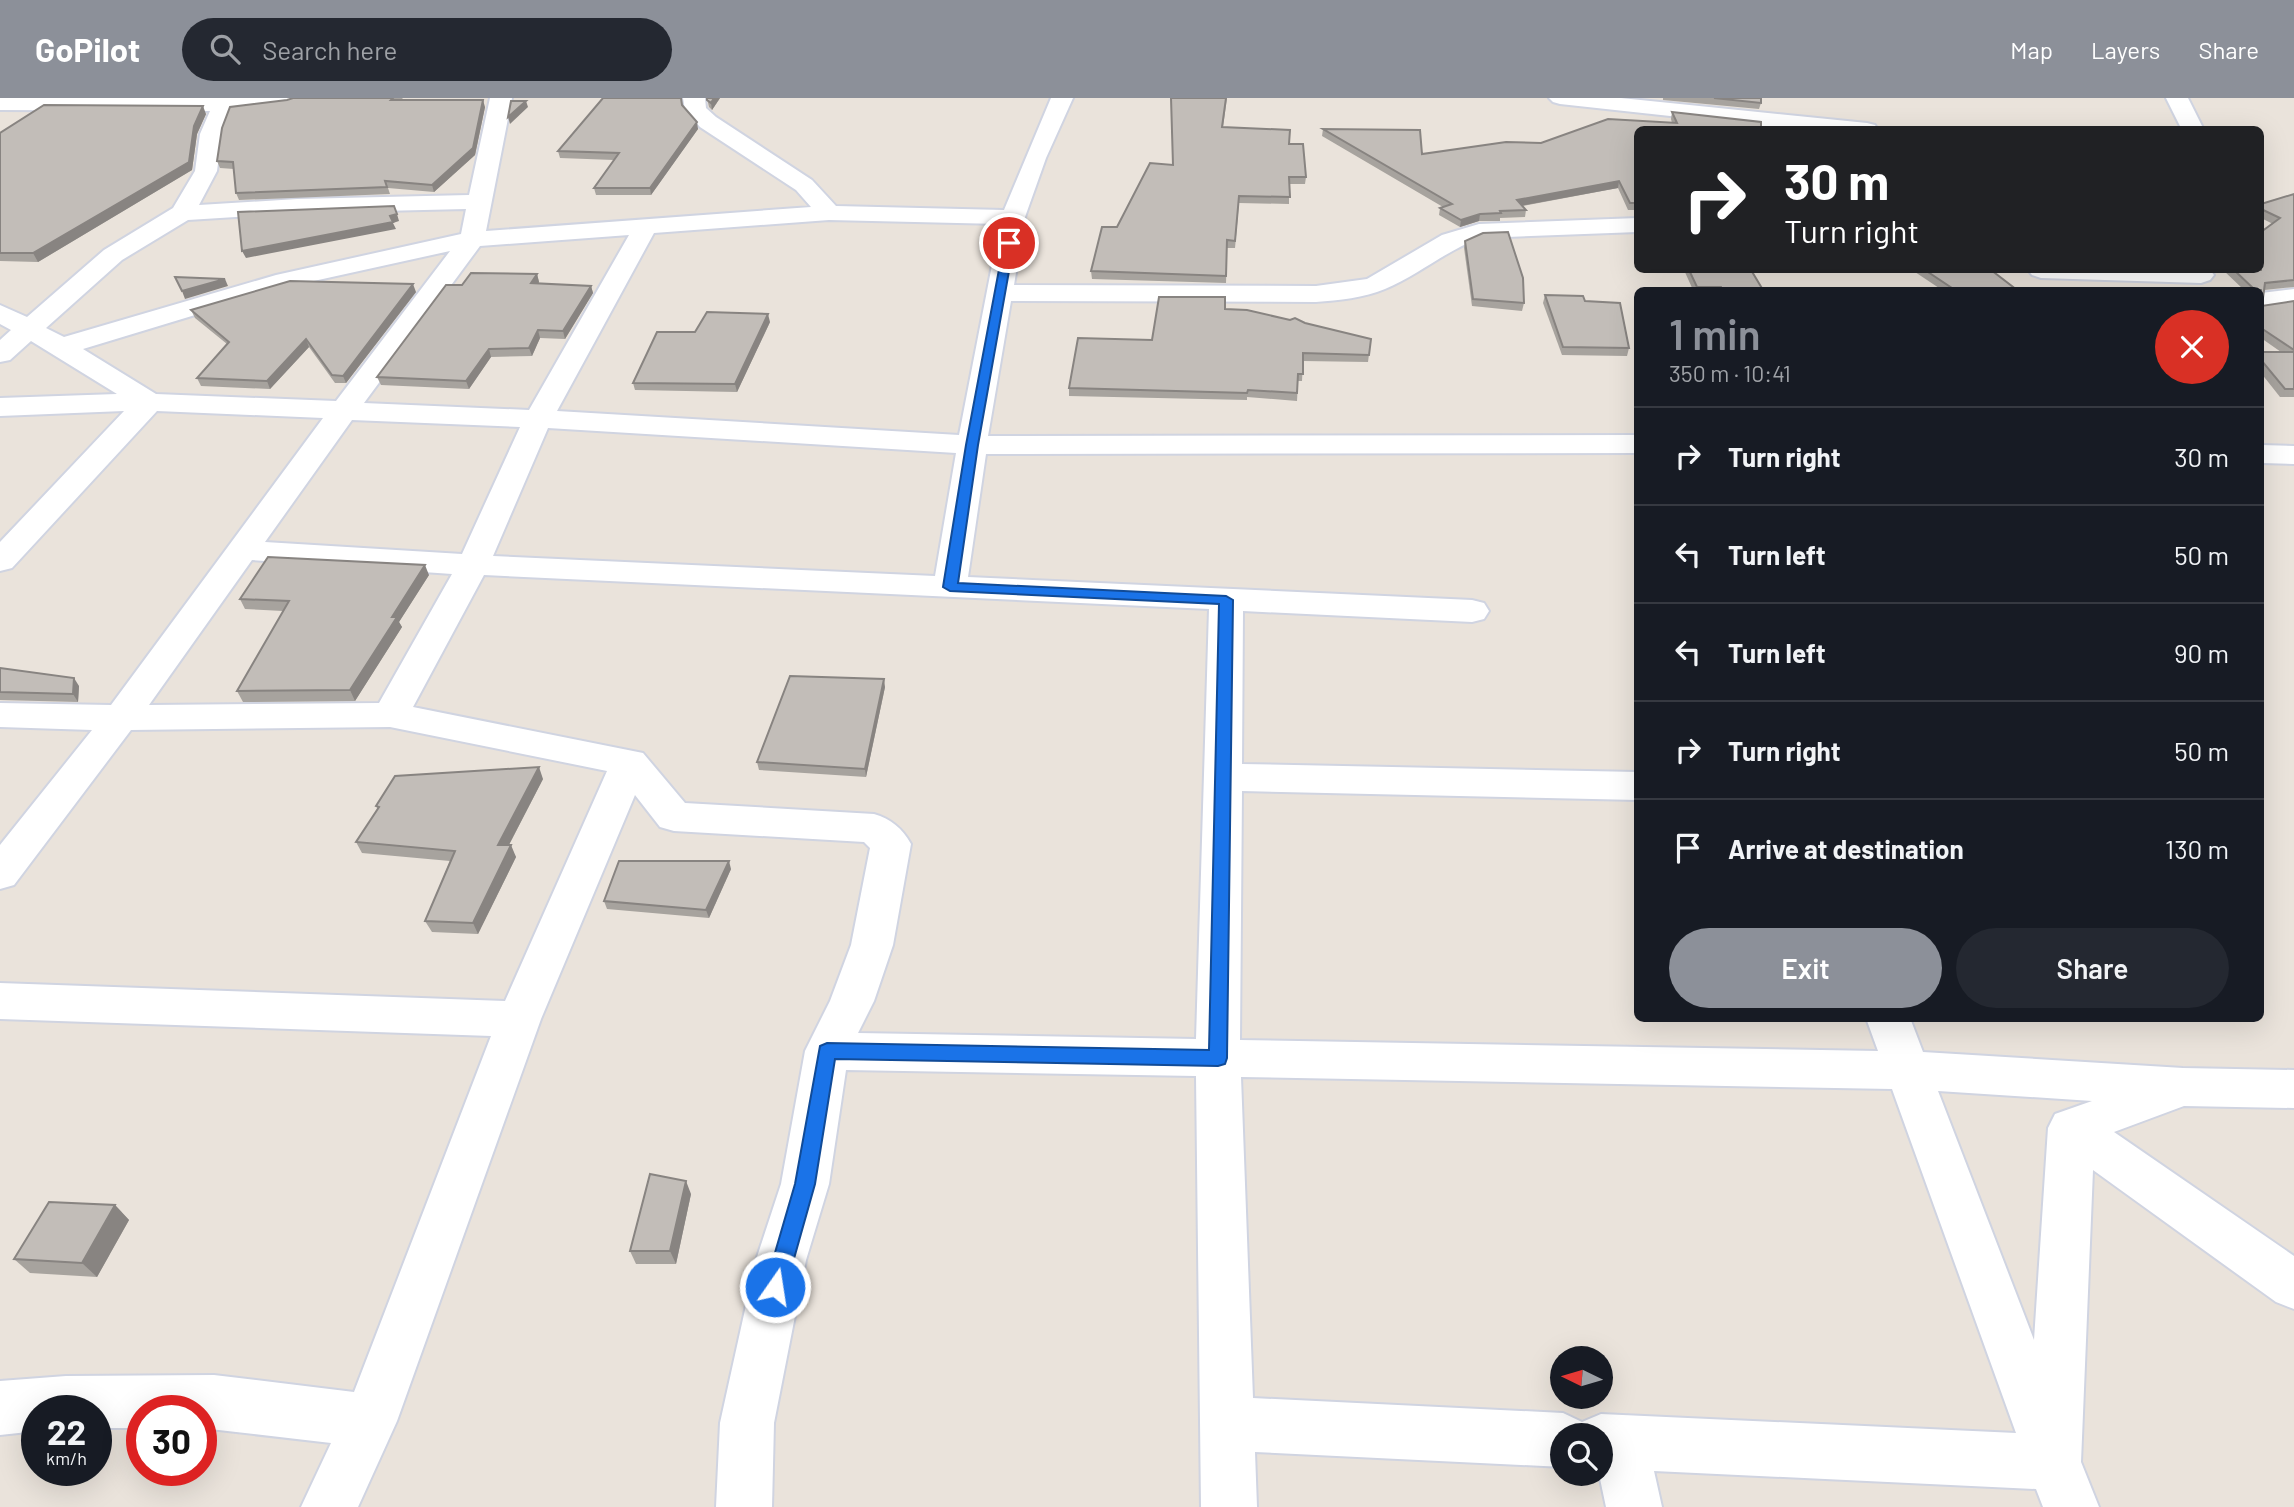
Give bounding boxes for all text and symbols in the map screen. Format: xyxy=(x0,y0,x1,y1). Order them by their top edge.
search box xyxy=(182,18,672,81)
text: GoPilot xyxy=(35,29,140,69)
icon: search xyxy=(206,30,244,68)
text: Search here xyxy=(262,34,397,65)
text: Map xyxy=(2010,35,2053,64)
text: Layers xyxy=(2091,35,2160,64)
text: Share xyxy=(2198,35,2259,64)
text: 30 m xyxy=(1784,151,1889,210)
icon: right xyxy=(1669,154,1760,245)
text: Turn right xyxy=(1784,211,1919,249)
pin xyxy=(979,213,1039,273)
icon: arrive xyxy=(990,224,1028,262)
text: 1 min xyxy=(1669,308,1761,358)
button: close xyxy=(2155,310,2229,384)
text: 350 m · 10:41 xyxy=(1669,359,1791,387)
icon: right xyxy=(1669,437,1707,475)
text: Turn right xyxy=(1728,441,1841,472)
text: 30 m xyxy=(2174,441,2229,472)
icon: left xyxy=(1669,535,1707,573)
text: Turn left xyxy=(1728,539,1826,570)
text: 50 m xyxy=(2174,539,2229,570)
icon: left xyxy=(1669,633,1707,671)
text: Turn left xyxy=(1728,637,1826,668)
text: 90 m xyxy=(2174,637,2229,668)
icon: right xyxy=(1669,731,1707,769)
text: Turn right xyxy=(1728,735,1841,766)
text: 50 m xyxy=(2174,735,2229,766)
icon: arrive xyxy=(1669,829,1707,867)
text: Arrive at destination xyxy=(1728,833,1964,864)
text: 130 m xyxy=(2165,833,2229,864)
button: Exit xyxy=(1669,928,1942,1008)
button: Share xyxy=(1956,928,2229,1008)
position arrow xyxy=(738,1250,812,1324)
north arrow xyxy=(1550,1346,1614,1409)
map controls xyxy=(1550,1346,1613,1486)
speed limit sign: 30 xyxy=(126,1395,217,1486)
text: 22 xyxy=(47,1410,86,1452)
button: search xyxy=(1550,1423,1613,1486)
text: km/h xyxy=(46,1447,87,1469)

